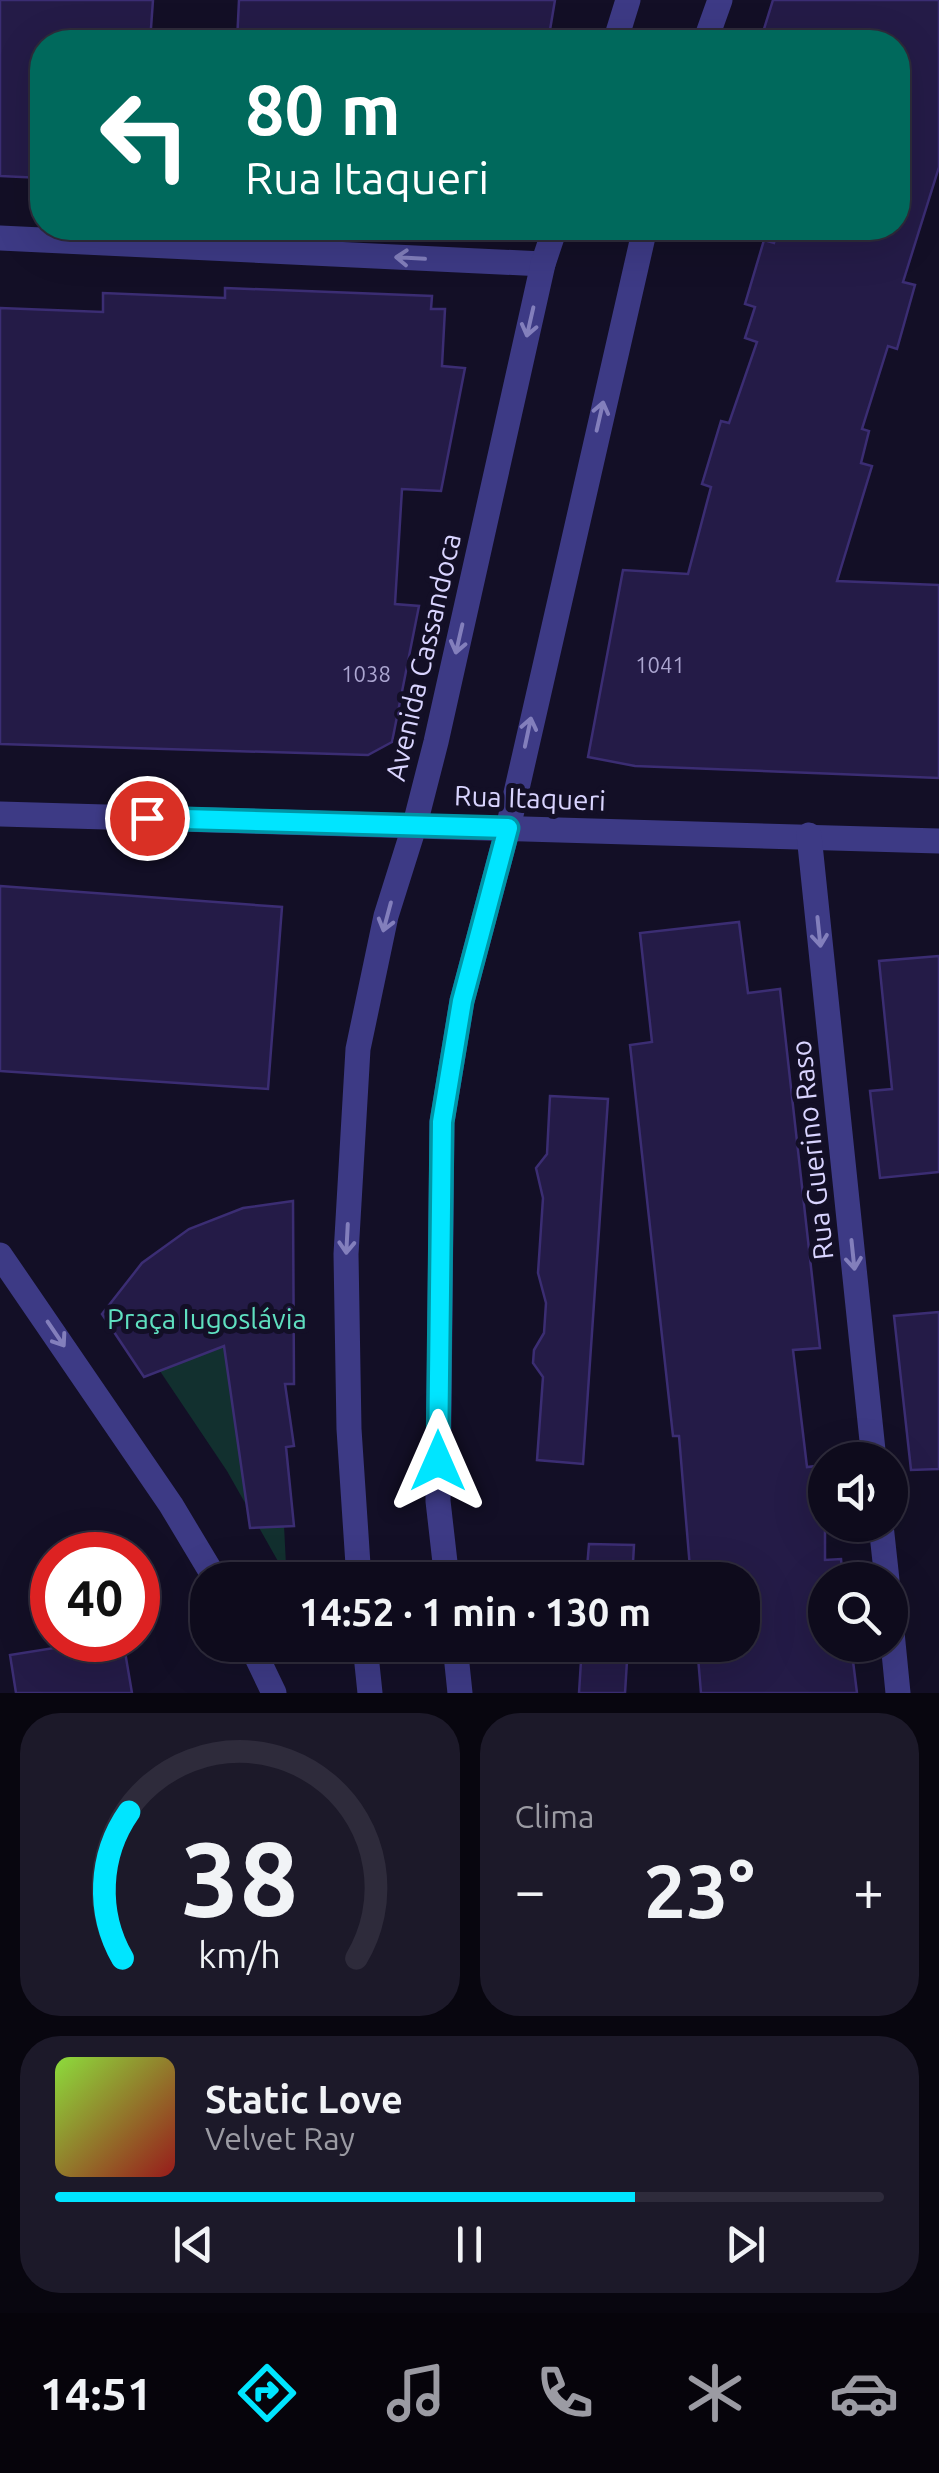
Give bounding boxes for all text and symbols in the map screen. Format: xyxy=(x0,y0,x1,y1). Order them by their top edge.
icon: left xyxy=(80,70,210,200)
text: 80 m xyxy=(245,70,401,148)
text: Rua Itaqueri xyxy=(245,152,489,203)
one-way arrow xyxy=(395,248,427,267)
one-way arrow xyxy=(520,305,538,337)
one-way arrow xyxy=(592,400,610,432)
street label: Avenida Cassandoca xyxy=(379,530,466,784)
one-way arrow xyxy=(449,622,467,654)
house number: 1041 xyxy=(635,652,685,677)
house number: 1038 xyxy=(341,661,391,686)
one-way arrow xyxy=(520,717,538,749)
pin xyxy=(105,776,190,861)
street label: Rua Itaqueri xyxy=(454,779,607,816)
icon: arrive xyxy=(120,791,175,846)
one-way arrow xyxy=(376,901,395,933)
one-way arrow xyxy=(810,915,829,947)
street label: Rua Guerino Raso xyxy=(785,1039,838,1261)
one-way arrow xyxy=(337,1222,356,1254)
one-way arrow xyxy=(844,1238,863,1271)
park label: Praça Iugoslávia xyxy=(107,1303,307,1334)
one-way arrow xyxy=(45,1320,66,1348)
position arrow xyxy=(386,1409,490,1513)
map controls xyxy=(808,1442,908,1662)
button: sound xyxy=(808,1442,908,1542)
speed limit sign: 40 xyxy=(30,1532,160,1662)
button: search xyxy=(808,1562,908,1662)
text: 14:52 · 1 min · 130 m xyxy=(299,1591,651,1633)
text: Clima xyxy=(515,1798,594,1834)
text: 38 xyxy=(181,1819,298,1936)
text: 23° xyxy=(644,1848,755,1932)
text: − xyxy=(515,1859,546,1920)
text: + xyxy=(853,1859,884,1920)
text: km/h xyxy=(198,1935,281,1975)
text: Static Love xyxy=(205,2078,403,2120)
text: Velvet Ray xyxy=(205,2120,355,2156)
icon: previous xyxy=(166,2217,221,2272)
icon: pause xyxy=(442,2217,497,2272)
icon: next xyxy=(718,2217,773,2272)
icon: directions xyxy=(232,2358,302,2428)
icon: music xyxy=(381,2358,451,2428)
icon: phone xyxy=(530,2358,600,2428)
icon: climate xyxy=(680,2358,750,2428)
icon: car xyxy=(829,2358,899,2428)
text: 14:51 xyxy=(40,2368,152,2419)

